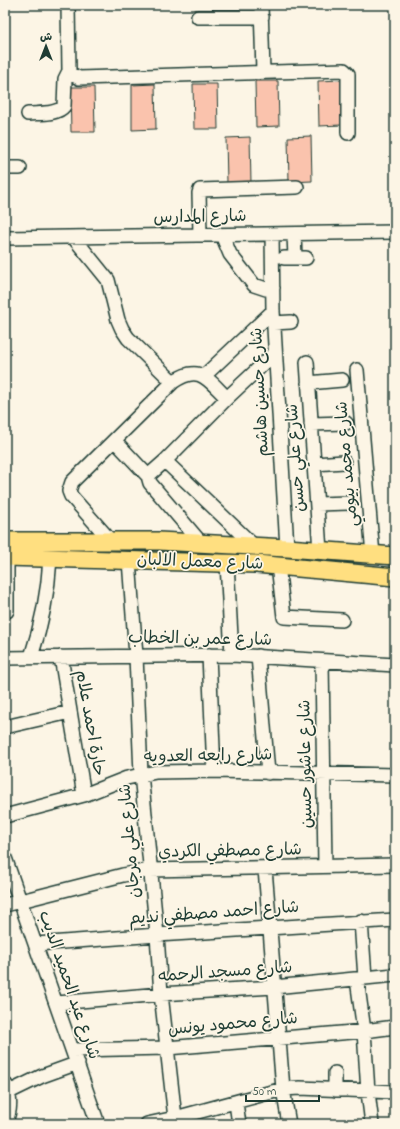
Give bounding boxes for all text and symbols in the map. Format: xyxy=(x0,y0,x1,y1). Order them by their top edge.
north arrow xyxy=(26,26,66,66)
text: ش xyxy=(40,29,52,45)
street label: شارع المدارس xyxy=(153,204,247,230)
street label: شارع حسين هاشم xyxy=(244,327,276,457)
street label: شارع محمد بيومي xyxy=(329,400,366,528)
street label: شارع علي حسن xyxy=(280,403,313,513)
street label: شارع معمل الالبان xyxy=(136,547,264,577)
street label: شارع عمر بن الخطاب xyxy=(128,625,272,653)
street label: حارة احمد علام xyxy=(68,668,112,778)
street label: شارع عاشور حسين xyxy=(292,699,320,829)
street label: شارع رابعه العدويه xyxy=(143,742,273,770)
street label: شارع علي مرجان xyxy=(113,783,148,899)
street label: شارع مصطفي الكردي xyxy=(158,837,302,866)
street label: شارع احمد مصطفي نديم xyxy=(128,895,300,932)
street label: شارع عبد الحميد الديب xyxy=(32,907,106,1063)
street label: شارع مسجد الرحمه xyxy=(157,955,293,989)
street label: شارع محمود يونس xyxy=(167,1006,299,1042)
scale bar xyxy=(246,1077,319,1103)
text: 50 m xyxy=(252,1083,276,1101)

